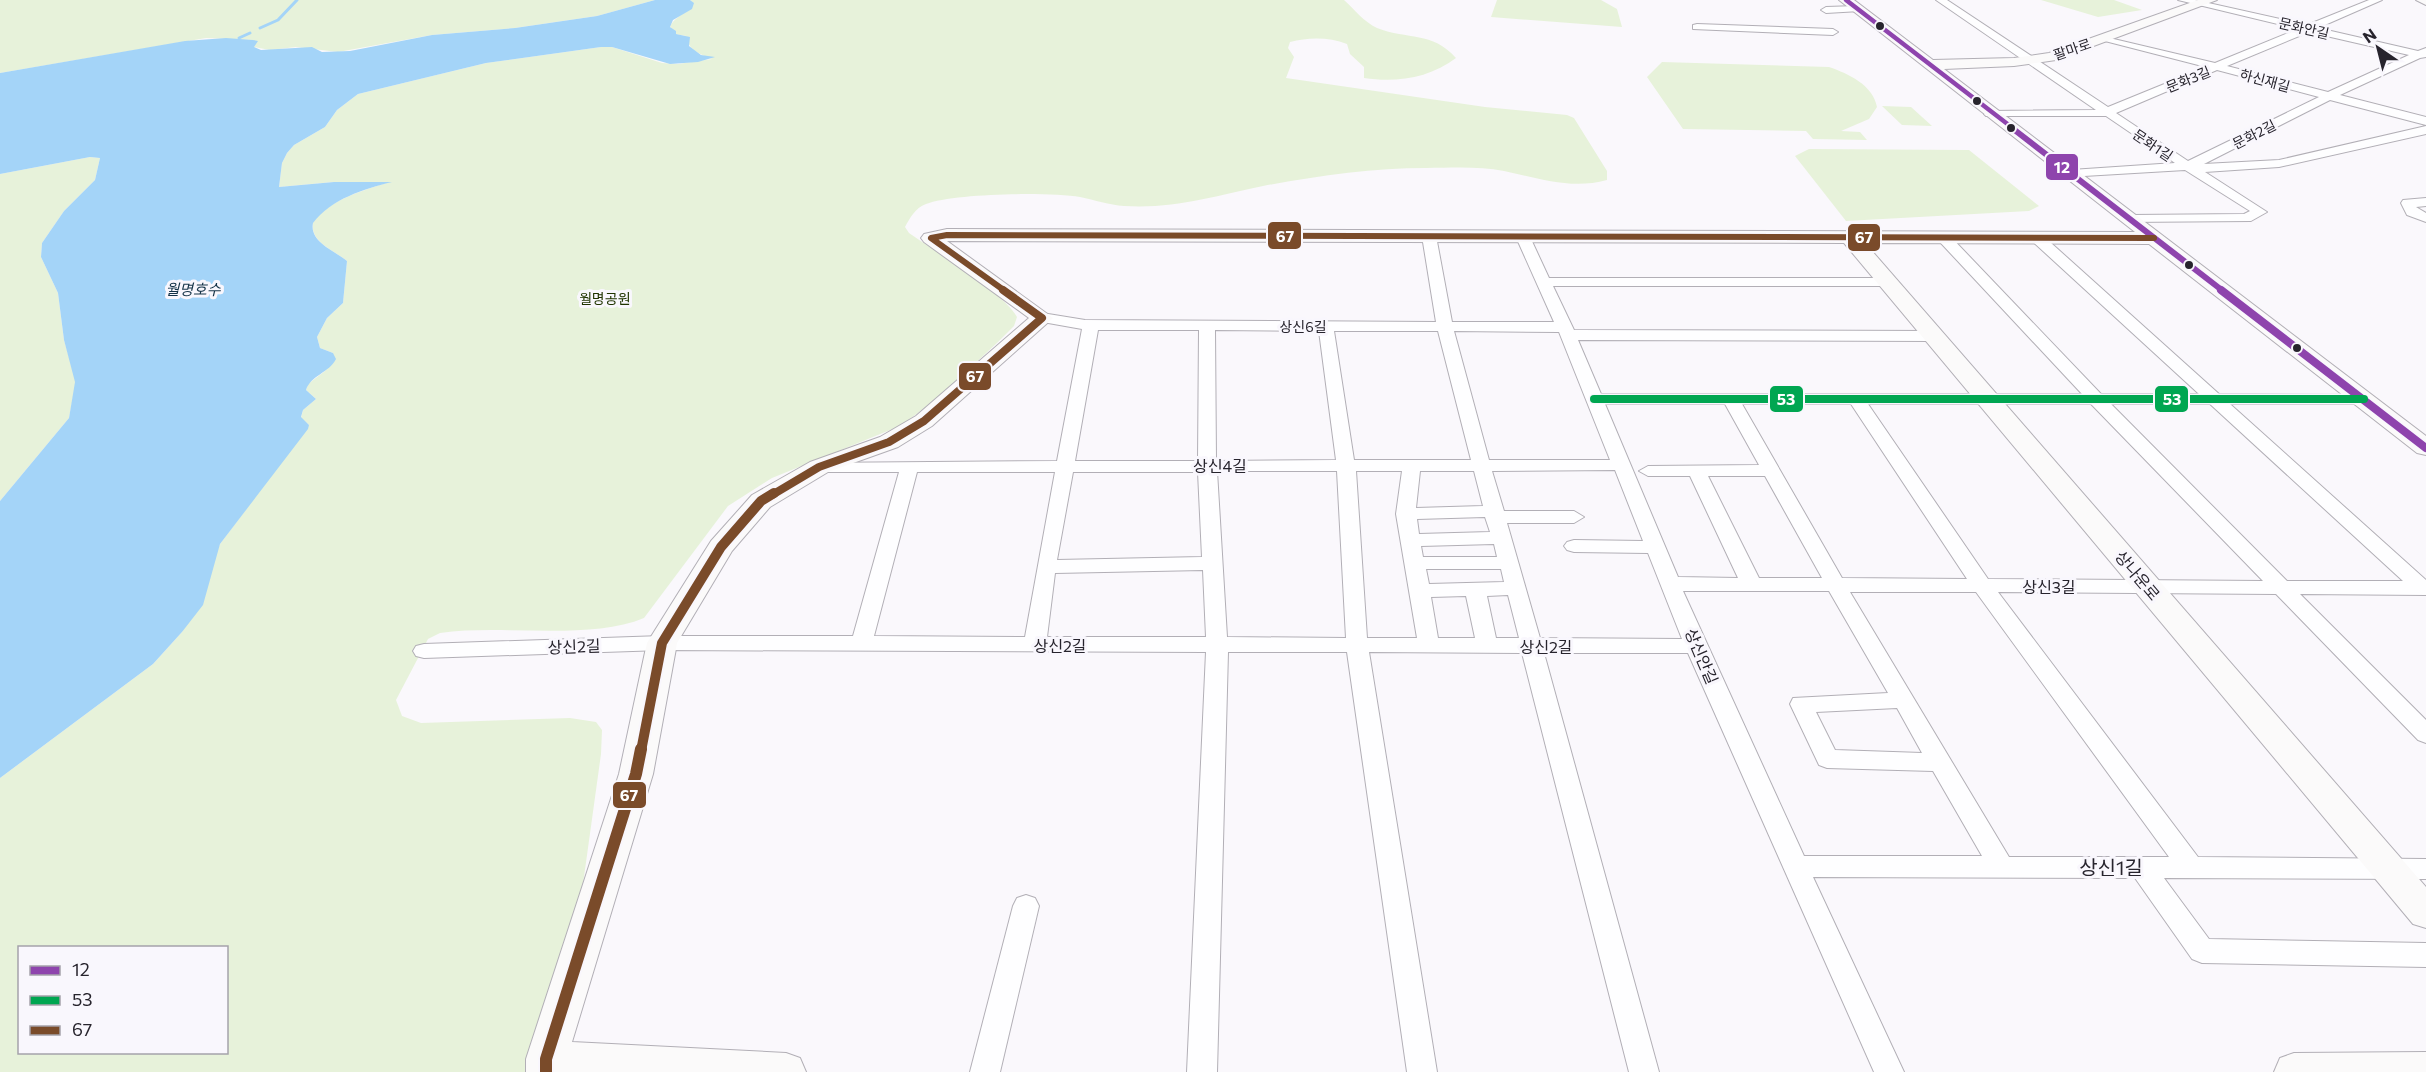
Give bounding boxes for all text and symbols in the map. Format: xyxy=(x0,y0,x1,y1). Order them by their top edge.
street label: 문화안길 xyxy=(2277,14,2331,42)
north arrow xyxy=(2348,18,2408,78)
unlabelled marker xyxy=(1874,20,1886,32)
text: N xyxy=(2359,24,2379,47)
street label: 팔마로 xyxy=(2051,35,2093,63)
street label: 문화3길 xyxy=(2163,62,2213,96)
street label: 하신재길 xyxy=(2238,65,2292,95)
unlabelled marker xyxy=(1971,95,1983,107)
street label: 문화2길 xyxy=(2229,116,2279,152)
unlabelled marker xyxy=(2005,122,2017,134)
street label: 문화1길 xyxy=(2130,125,2176,165)
line badge: 12 xyxy=(2045,153,2079,181)
text: 12 xyxy=(2054,157,2070,176)
line badge: 67 xyxy=(1267,221,1302,250)
line badge: 67 xyxy=(1847,223,1881,252)
text: 67 xyxy=(1276,226,1294,245)
text: 67 xyxy=(1855,227,1873,246)
unlabelled marker xyxy=(2183,259,2195,271)
water label: 월명호수 xyxy=(165,280,222,298)
park label: 월명공원 xyxy=(579,290,631,307)
street label: 상신6길 xyxy=(1279,318,1327,335)
unlabelled marker xyxy=(2291,342,2303,354)
line badge: 67 xyxy=(958,362,992,391)
text: 67 xyxy=(966,366,984,385)
line badge: 53 xyxy=(1769,385,1804,413)
line badge: 53 xyxy=(2154,385,2189,413)
text: 53 xyxy=(1777,389,1795,408)
text: 53 xyxy=(2163,389,2181,408)
street label: 상신4길 xyxy=(1193,456,1247,475)
street label: 상나운로 xyxy=(2112,546,2164,604)
street label: 상신3길 xyxy=(2022,577,2076,596)
street label: 상신안길 xyxy=(1682,625,1722,687)
street label: 상신2길 xyxy=(547,636,601,656)
street label: 상신2길 xyxy=(1033,636,1087,655)
street label: 상신2길 xyxy=(1519,637,1573,656)
line badge: 67 xyxy=(612,781,647,809)
text: 67 xyxy=(620,785,638,804)
street label: 상신1길 xyxy=(2079,855,2143,879)
legend xyxy=(18,946,228,1054)
text: 12 xyxy=(72,958,90,980)
text: 53 xyxy=(72,988,93,1010)
text: 67 xyxy=(72,1018,92,1040)

